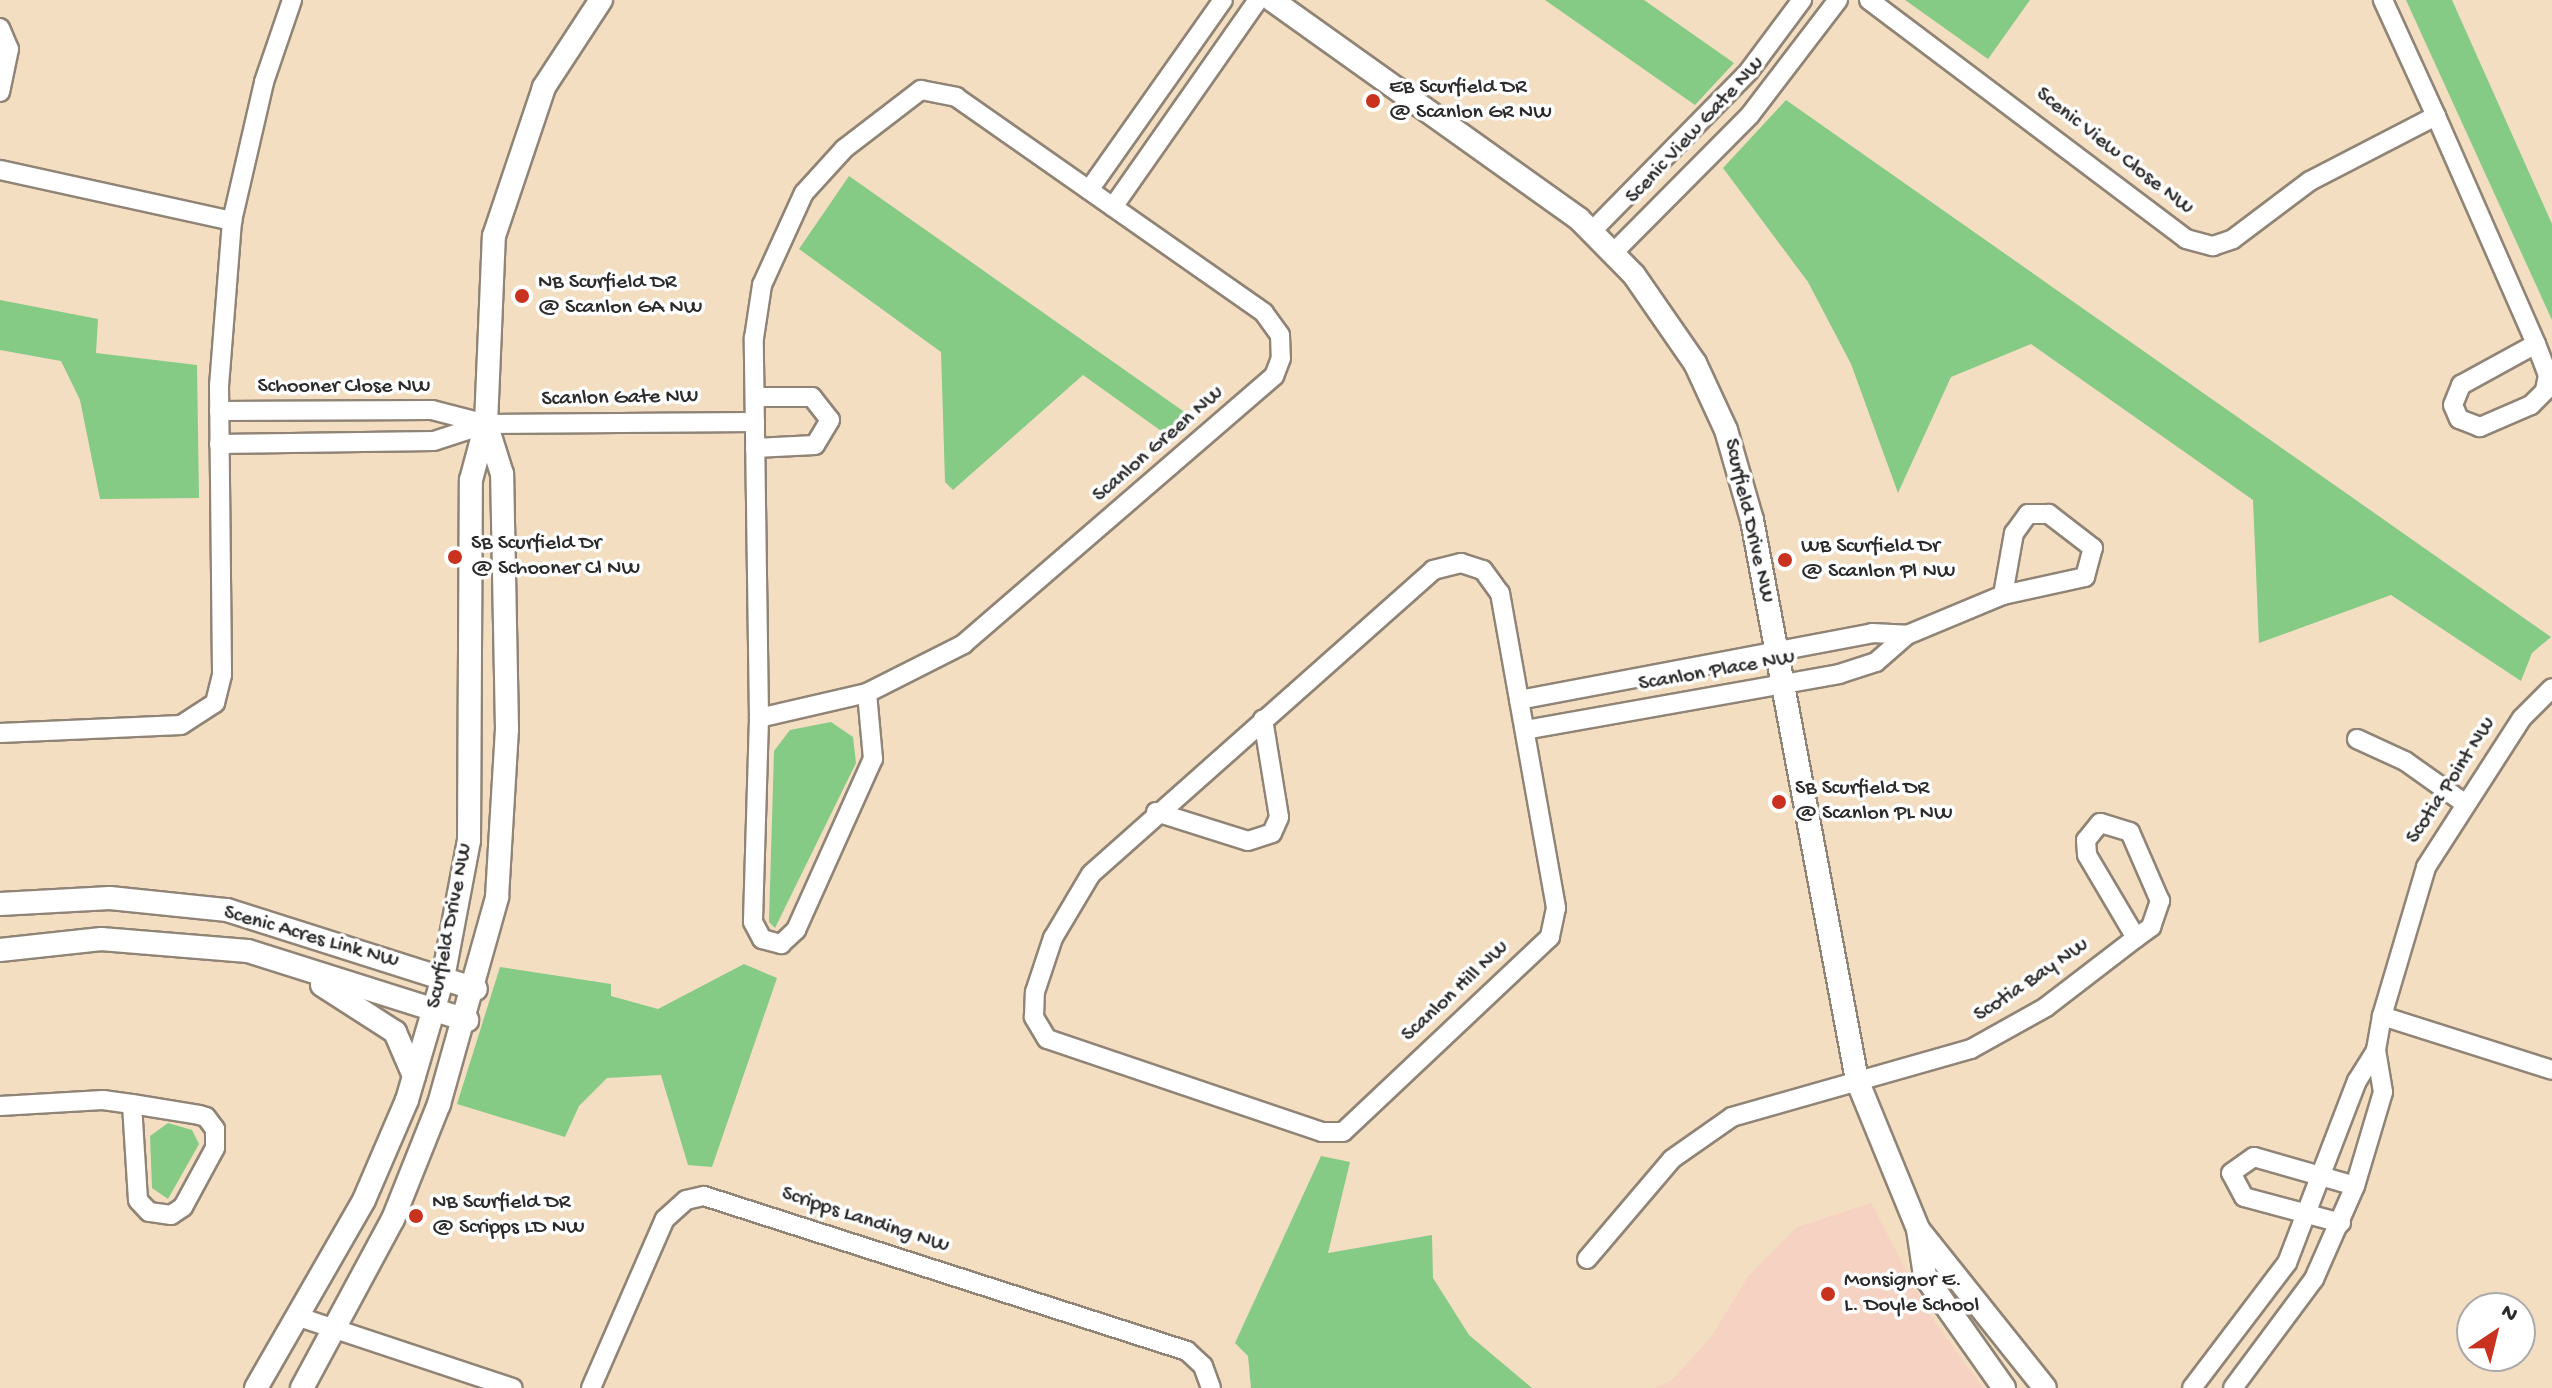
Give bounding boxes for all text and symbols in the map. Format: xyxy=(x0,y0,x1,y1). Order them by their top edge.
street label: Scenic View Gate NW xyxy=(1621,52,1771,210)
place label: EB Scurfield DR @ Scanlon GR NW xyxy=(1389,75,1552,126)
street label: Scenic View Close NW xyxy=(2030,82,2198,222)
marker: EB Scurfield DR @ Scanlon GR NW xyxy=(1364,92,1382,110)
place label: NB Scurfield DR @ Scanlon GA NW xyxy=(538,270,702,322)
marker: NB Scurfield DR @ Scanlon GA NW xyxy=(513,287,531,305)
street label: Schooner Close NW xyxy=(257,375,431,401)
street label: Scanlon Green NW xyxy=(1088,381,1230,509)
street label: Scanlon Gate NW xyxy=(541,384,699,414)
street label: Scurfield Drive NW xyxy=(1716,436,1780,606)
place label: SB Scurfield Dr @ Schooner Cl NW xyxy=(471,531,640,582)
place label: WB Scurfield Dr @ Scanlon Pl NW xyxy=(1801,534,1955,586)
marker: SB Scurfield Dr @ Schooner Cl NW xyxy=(446,548,464,566)
marker: WB Scurfield Dr @ Scanlon Pl NW xyxy=(1776,551,1794,569)
street label: Scanlon Place NW xyxy=(1637,645,1797,699)
street label: Scotia Point NW xyxy=(2401,712,2503,850)
place label: SB Scurfield DR @ Scanlon PL NW xyxy=(1795,776,1953,828)
marker: SB Scurfield DR @ Scanlon PL NW xyxy=(1770,793,1788,811)
street label: Scurfield Drive NW xyxy=(422,841,480,1011)
street label: Scenic Acres Link NW xyxy=(220,900,402,976)
street label: Scotia Bay NW xyxy=(1970,933,2094,1029)
street label: Scanlon Hill NW xyxy=(1397,935,1515,1049)
street label: Scripps Landing NW xyxy=(778,1181,952,1261)
place label: NB Scurfield DR @ Scripps LD NW xyxy=(432,1190,585,1242)
marker: NB Scurfield DR @ Scripps LD NW xyxy=(407,1207,425,1225)
place label: Monsignor E. L. Doyle School xyxy=(1844,1268,1979,1320)
marker: Monsignor E. L. Doyle School xyxy=(1819,1285,1837,1303)
north arrow xyxy=(2456,1292,2536,1372)
text: N xyxy=(2495,1299,2522,1329)

